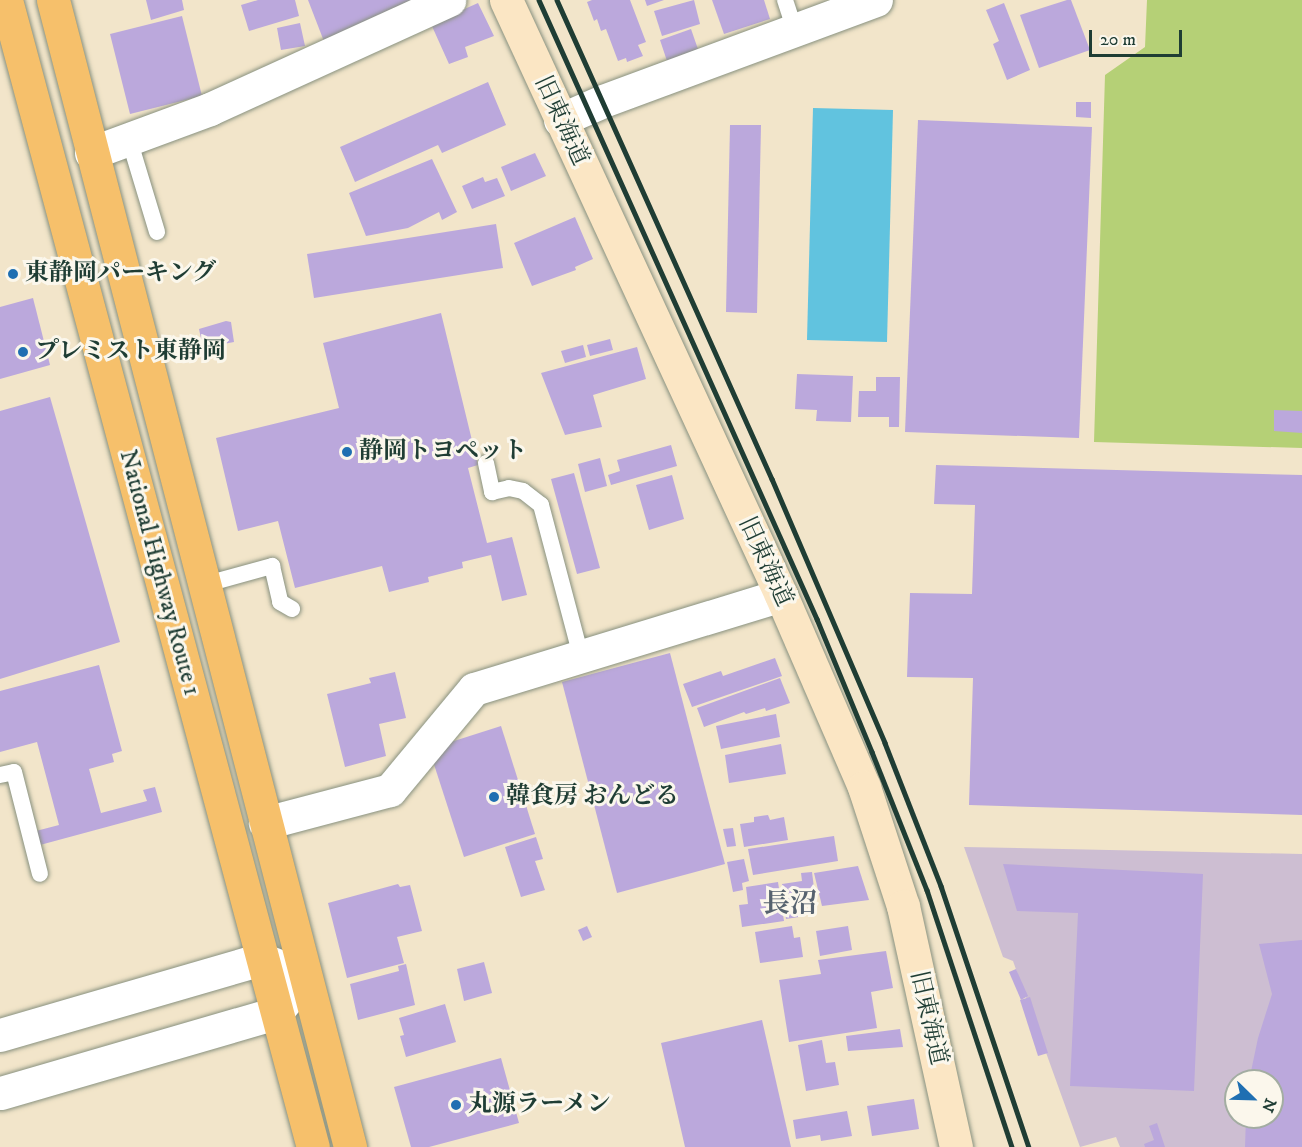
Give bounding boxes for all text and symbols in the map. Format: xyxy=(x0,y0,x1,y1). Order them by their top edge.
scale bar xyxy=(1092,18,1185,56)
text: 20 m xyxy=(1100,29,1136,51)
street label: 旧東海道 xyxy=(528,71,594,171)
place label: 東静岡パーキング xyxy=(25,260,217,288)
marker: 東静岡パーキング xyxy=(6,267,20,281)
place label: プレミスト東静岡 xyxy=(35,338,227,366)
marker: プレミスト東静岡 xyxy=(16,345,30,359)
place label: 静岡トヨペット xyxy=(359,438,527,466)
marker: 静岡トヨペット xyxy=(340,445,354,459)
street label: National Highway Route 1 xyxy=(112,447,206,699)
street label: 旧東海道 xyxy=(732,512,798,612)
place label: 韓食房 おんどる xyxy=(506,783,679,811)
marker: 韓食房 おんどる xyxy=(487,790,501,804)
district label: 長沼 xyxy=(763,889,817,921)
street label: 旧東海道 xyxy=(903,968,953,1068)
north arrow xyxy=(1224,1069,1284,1129)
place label: 丸源ラーメン xyxy=(468,1091,612,1119)
text: N xyxy=(1257,1095,1281,1115)
marker: 丸源ラーメン xyxy=(449,1098,463,1112)

